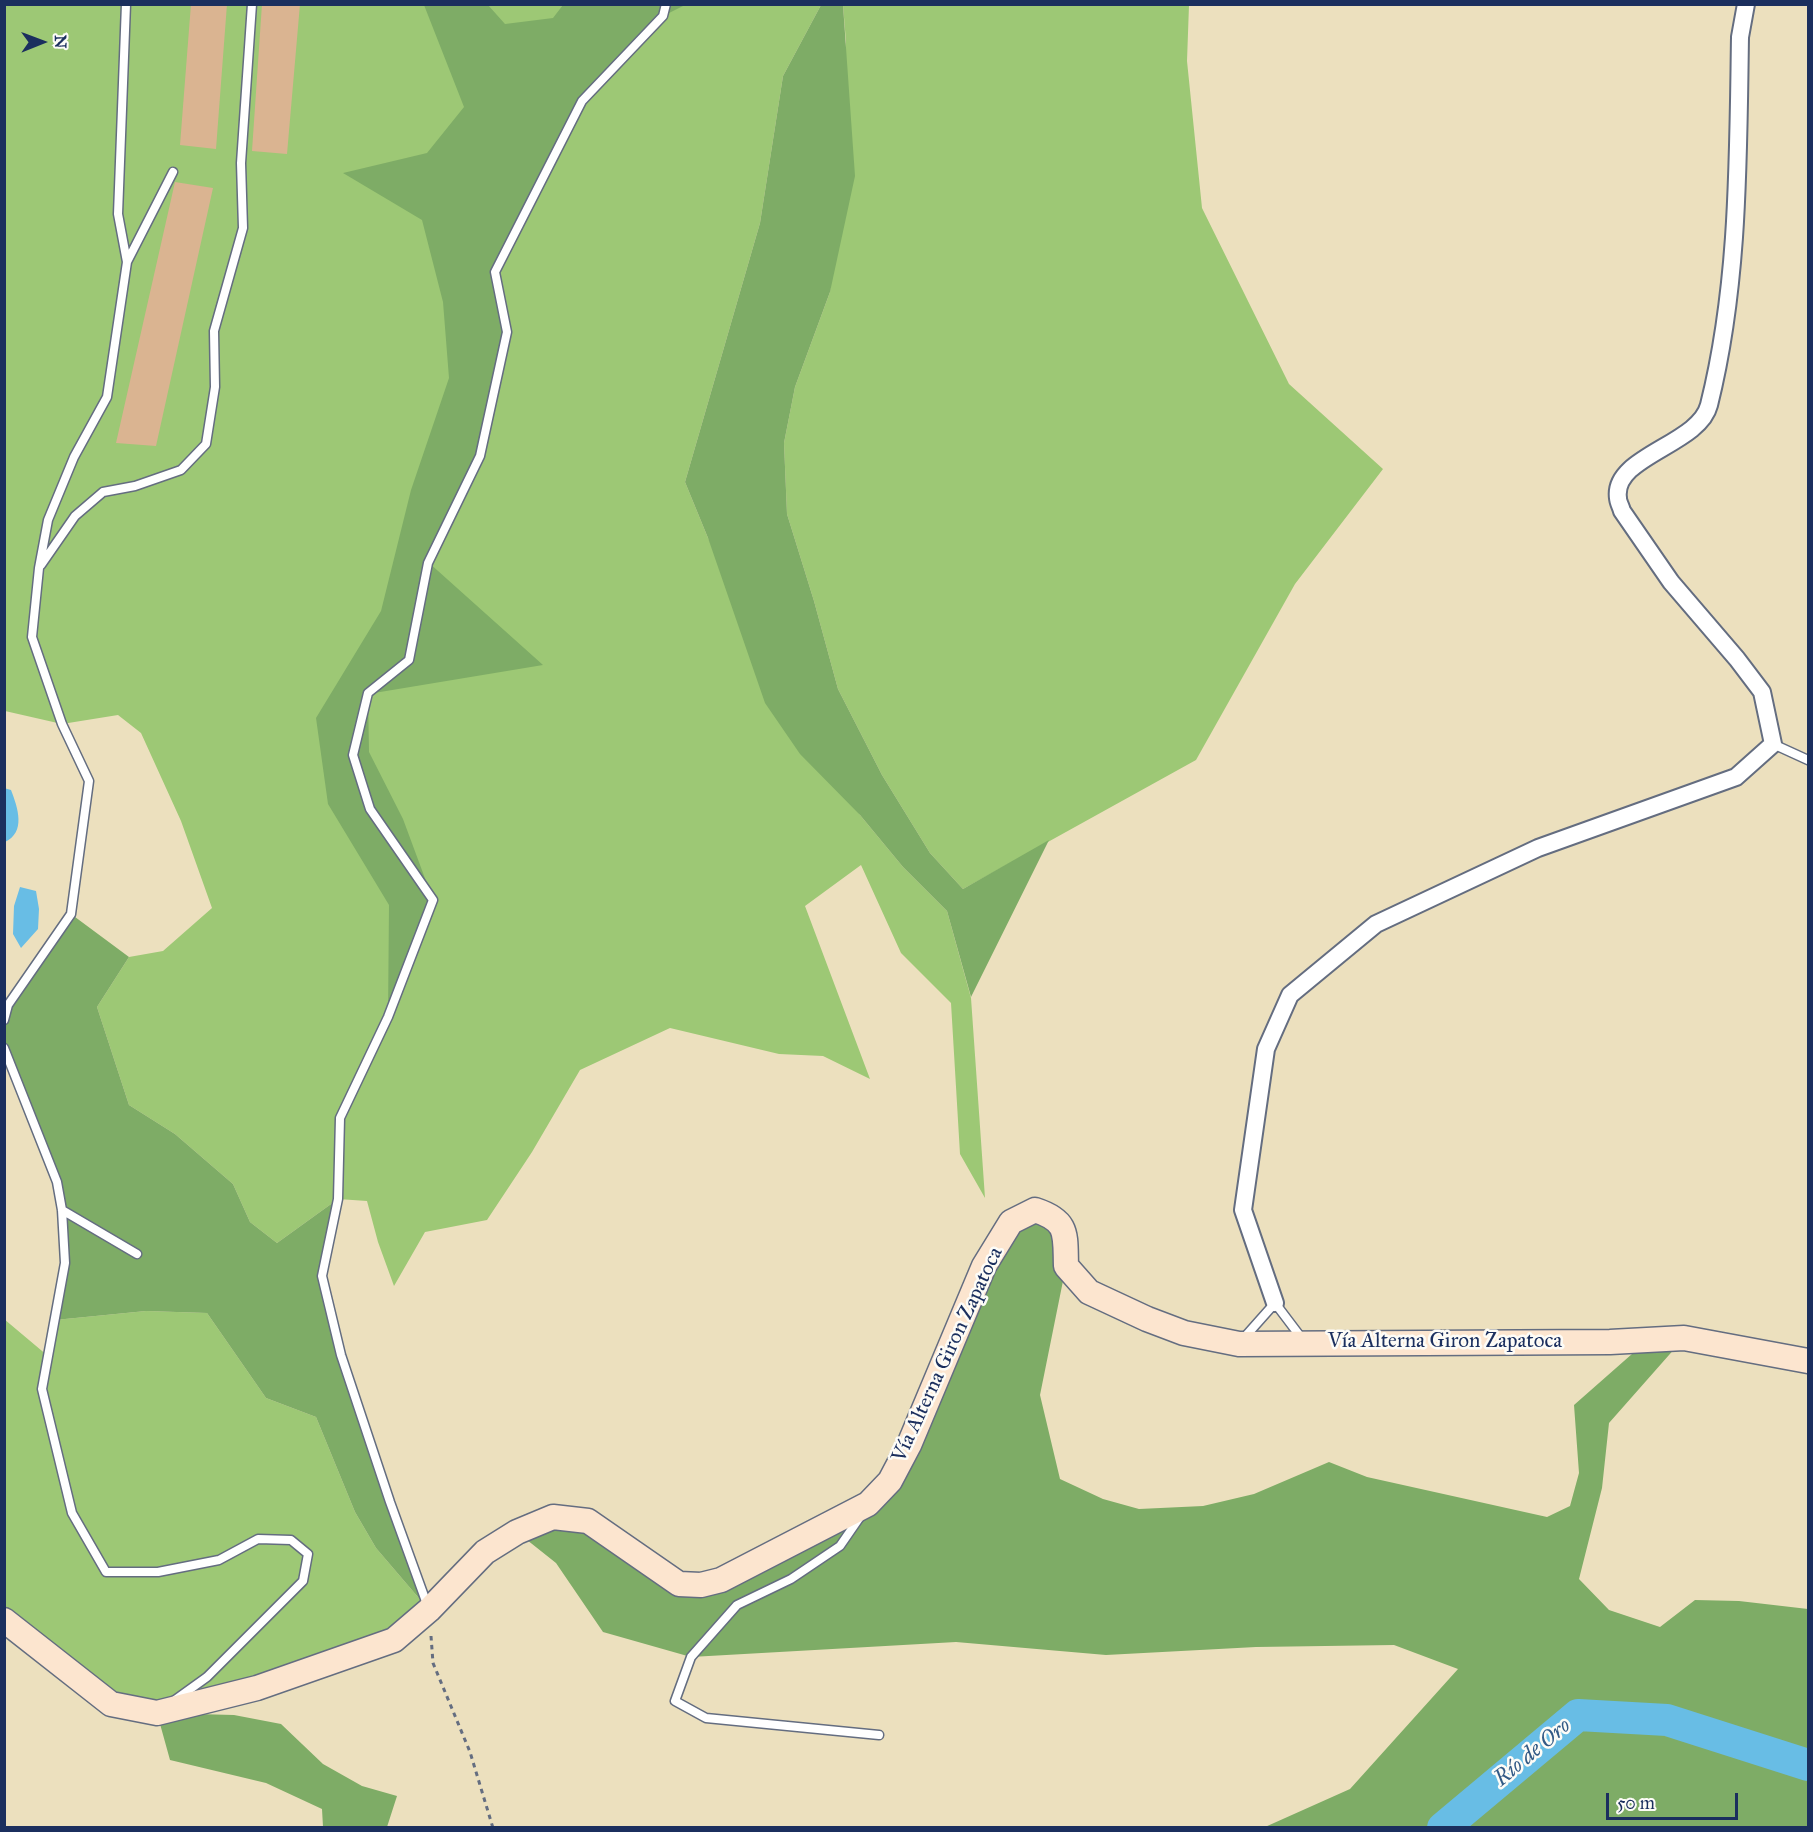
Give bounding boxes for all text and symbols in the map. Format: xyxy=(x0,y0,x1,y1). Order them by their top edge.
north arrow xyxy=(12,12,72,72)
text: N xyxy=(51,35,70,49)
street label: Vía Alterna Giron Zapatoca xyxy=(887,1243,1009,1467)
street label: Vía Alterna Giron Zapatoca xyxy=(1328,1329,1562,1355)
water label: Río de Oro xyxy=(1489,1713,1577,1793)
scale bar xyxy=(1609,1781,1741,1819)
text: 50 m xyxy=(1617,1792,1655,1814)

